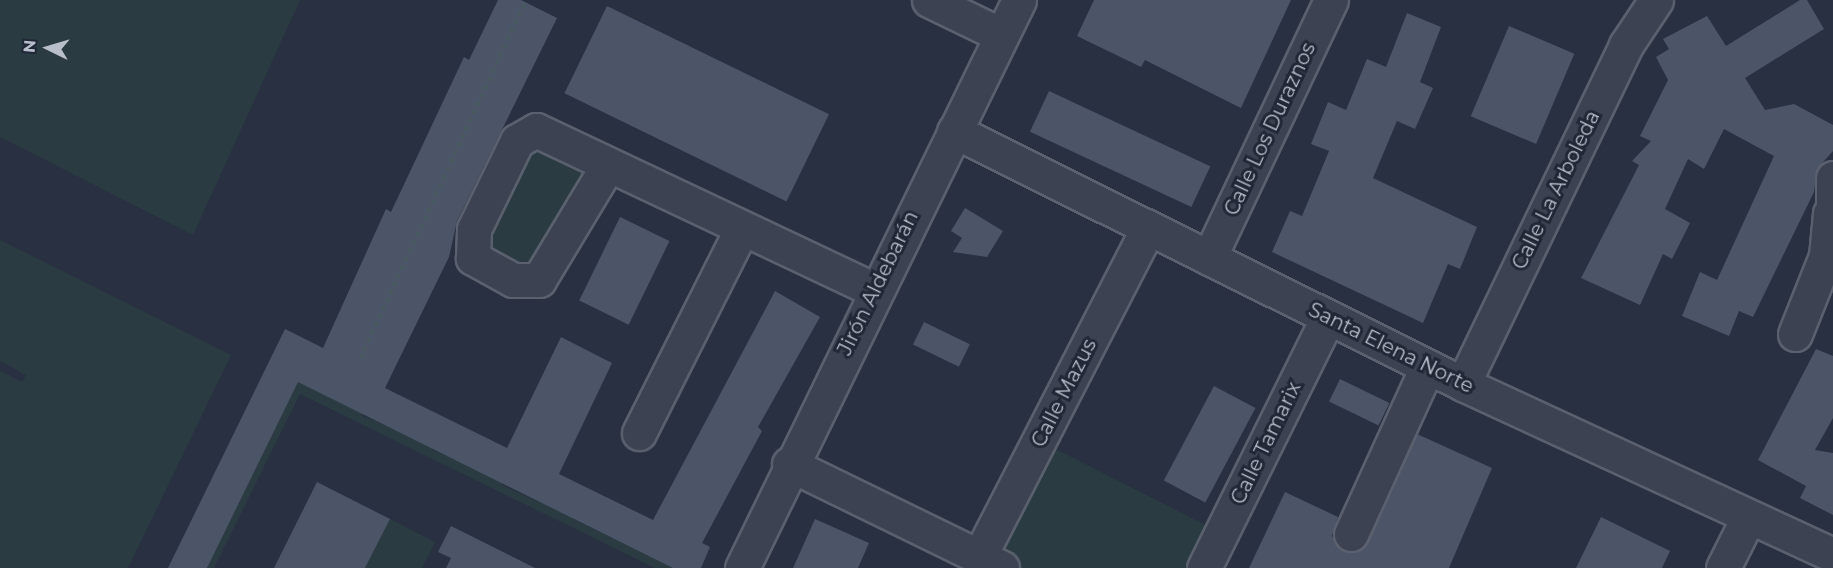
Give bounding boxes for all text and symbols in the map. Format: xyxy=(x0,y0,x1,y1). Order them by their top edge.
north arrow xyxy=(18,18,78,78)
text: N xyxy=(20,39,40,54)
street label: Calle Los Duraznos xyxy=(1219,39,1321,219)
street label: Calle La Arboleda xyxy=(1507,107,1605,273)
street label: Jirón Aldebarán xyxy=(833,207,923,359)
street label: Santa Elena Norte xyxy=(1305,298,1477,398)
street label: Calle Mazus xyxy=(1026,335,1102,451)
street label: Calle Tamarix xyxy=(1226,378,1306,508)

